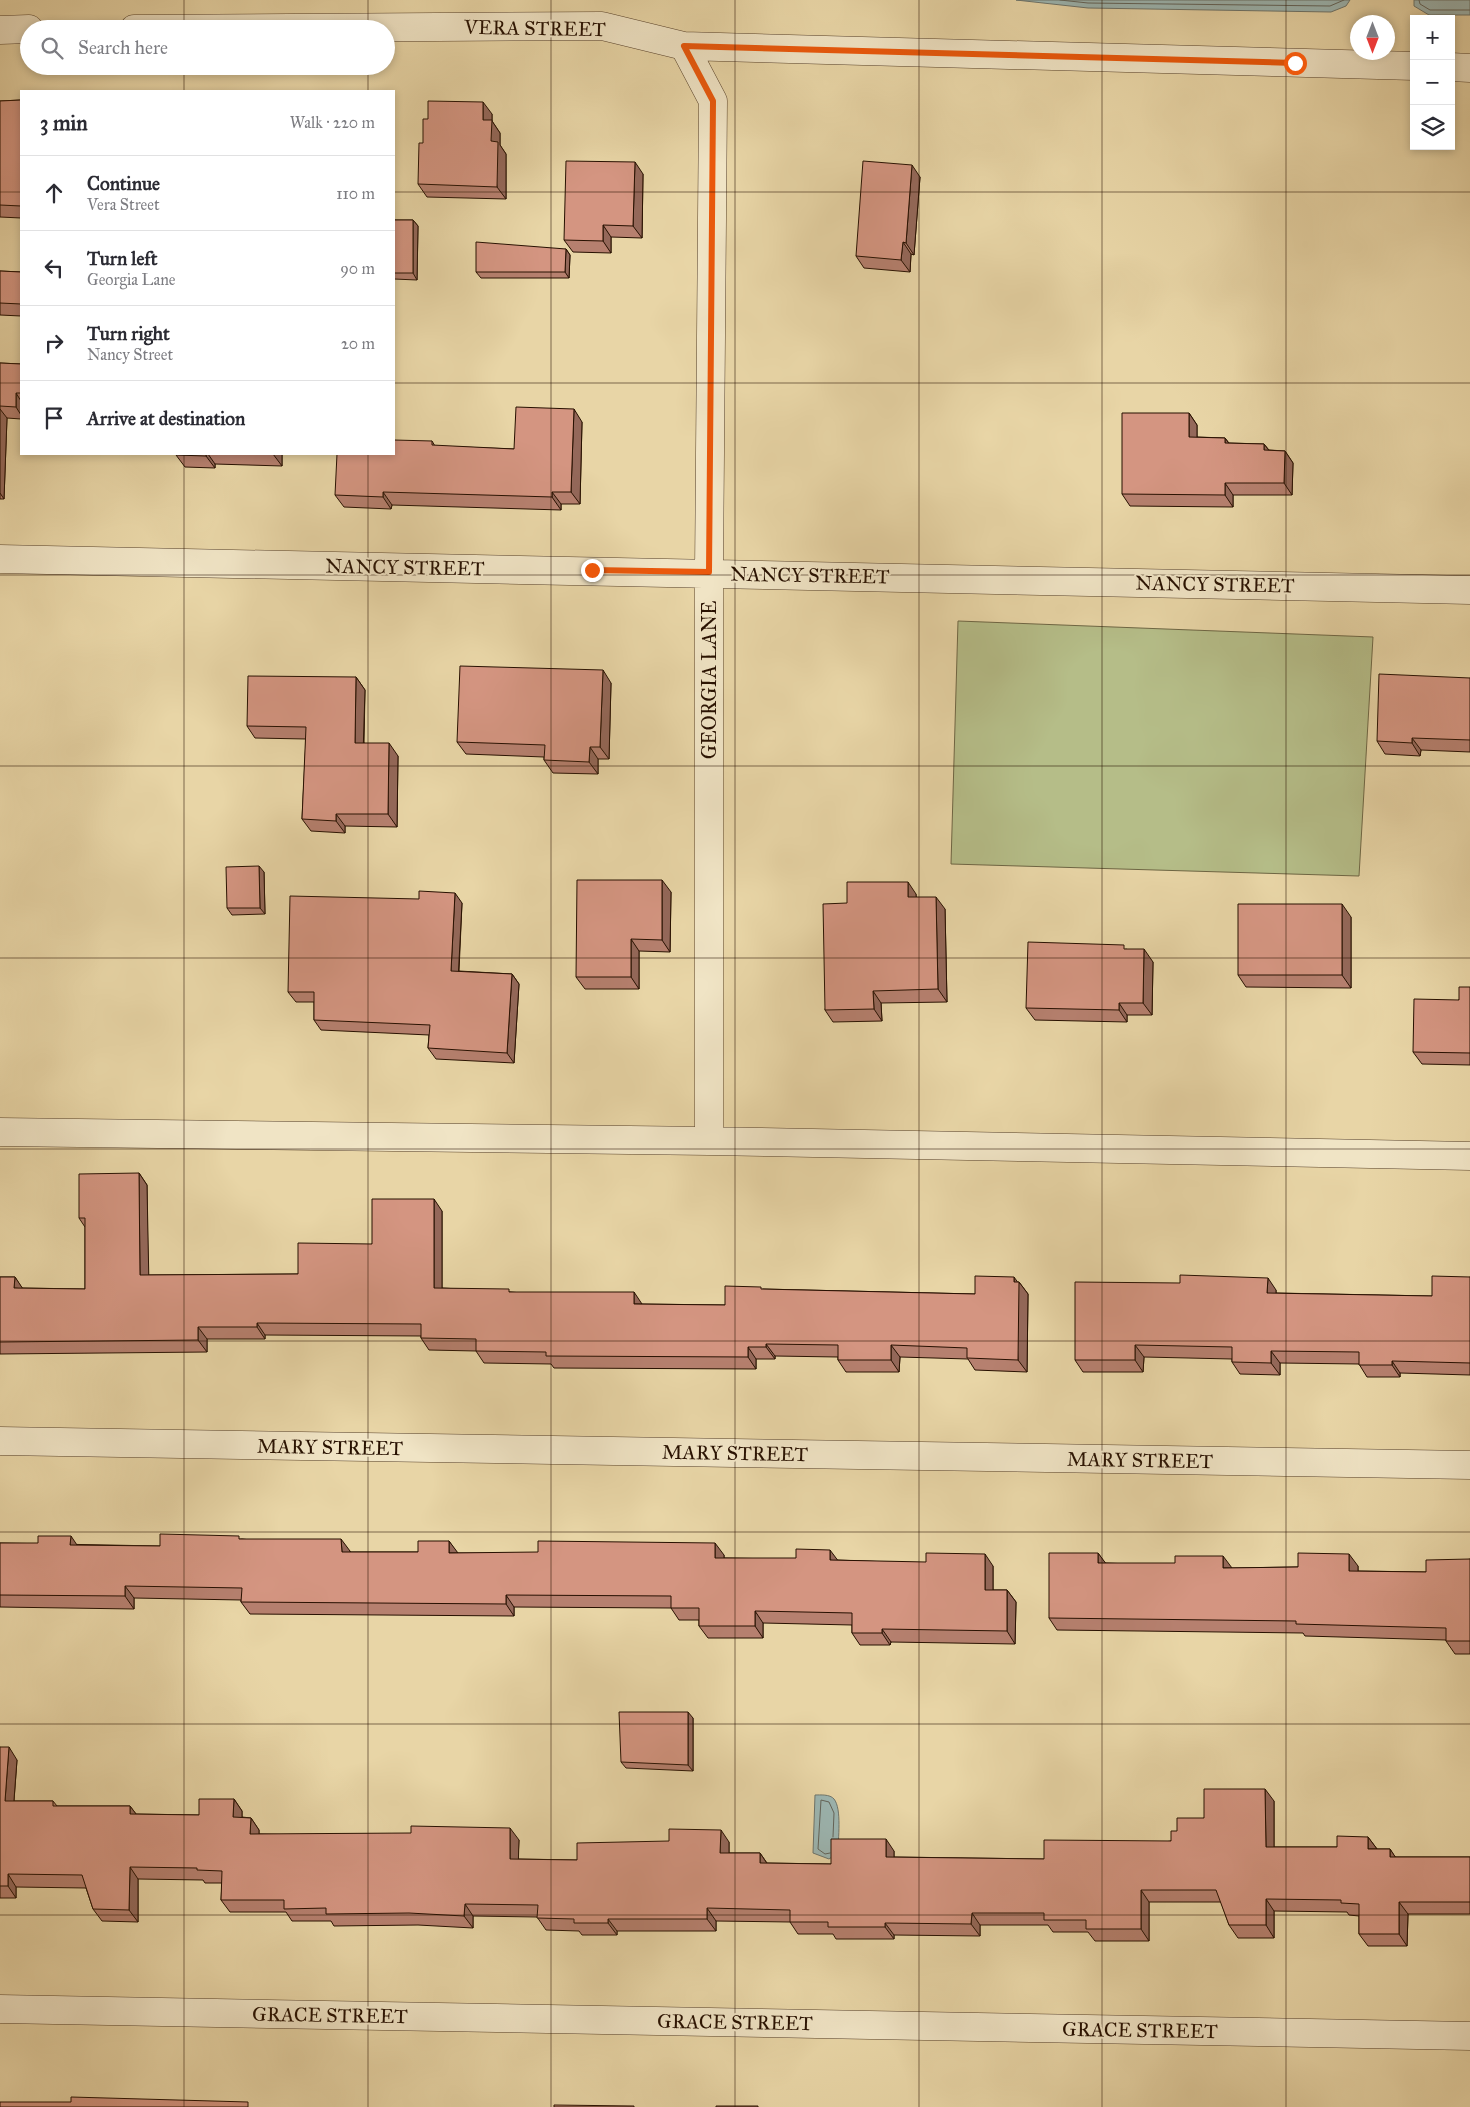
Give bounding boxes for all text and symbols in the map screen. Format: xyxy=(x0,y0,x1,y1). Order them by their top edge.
street label: VERA STREET xyxy=(463,15,606,41)
north arrow xyxy=(1350,15,1395,60)
map controls xyxy=(1410,15,1455,150)
button: + xyxy=(1410,15,1455,60)
search box xyxy=(20,20,395,75)
icon: search xyxy=(38,34,66,62)
text: Search here xyxy=(78,36,168,59)
route start xyxy=(1284,52,1307,75)
button: − xyxy=(1410,60,1455,105)
button: layers xyxy=(1410,105,1455,150)
text: 3 min xyxy=(40,110,88,136)
text: Walk · 220 m xyxy=(290,113,375,132)
text: Continue xyxy=(87,172,160,195)
icon: ahead xyxy=(40,179,68,207)
text: 110 m xyxy=(336,184,375,203)
text: Vera Street xyxy=(87,195,160,214)
text: Turn left xyxy=(87,247,157,270)
icon: left xyxy=(40,254,68,282)
text: 90 m xyxy=(340,259,375,278)
text: Georgia Lane xyxy=(87,270,175,289)
text: Turn right xyxy=(87,322,170,345)
icon: right xyxy=(40,329,68,357)
text: 20 m xyxy=(341,334,375,353)
text: Nancy Street xyxy=(87,345,173,364)
icon: arrive xyxy=(40,404,68,432)
text: Arrive at destination xyxy=(87,407,245,430)
street label: NANCY STREET xyxy=(325,554,485,580)
route end xyxy=(581,559,604,582)
street label: NANCY STREET xyxy=(730,562,890,588)
street label: NANCY STREET xyxy=(1135,571,1295,597)
street label: GEORGIA LANE xyxy=(697,601,721,759)
street label: MARY STREET xyxy=(257,1434,404,1460)
street label: MARY STREET xyxy=(662,1440,809,1466)
street label: MARY STREET xyxy=(1067,1447,1214,1473)
street label: GRACE STREET xyxy=(252,2002,408,2028)
street label: GRACE STREET xyxy=(657,2009,813,2035)
street label: GRACE STREET xyxy=(1062,2017,1218,2043)

